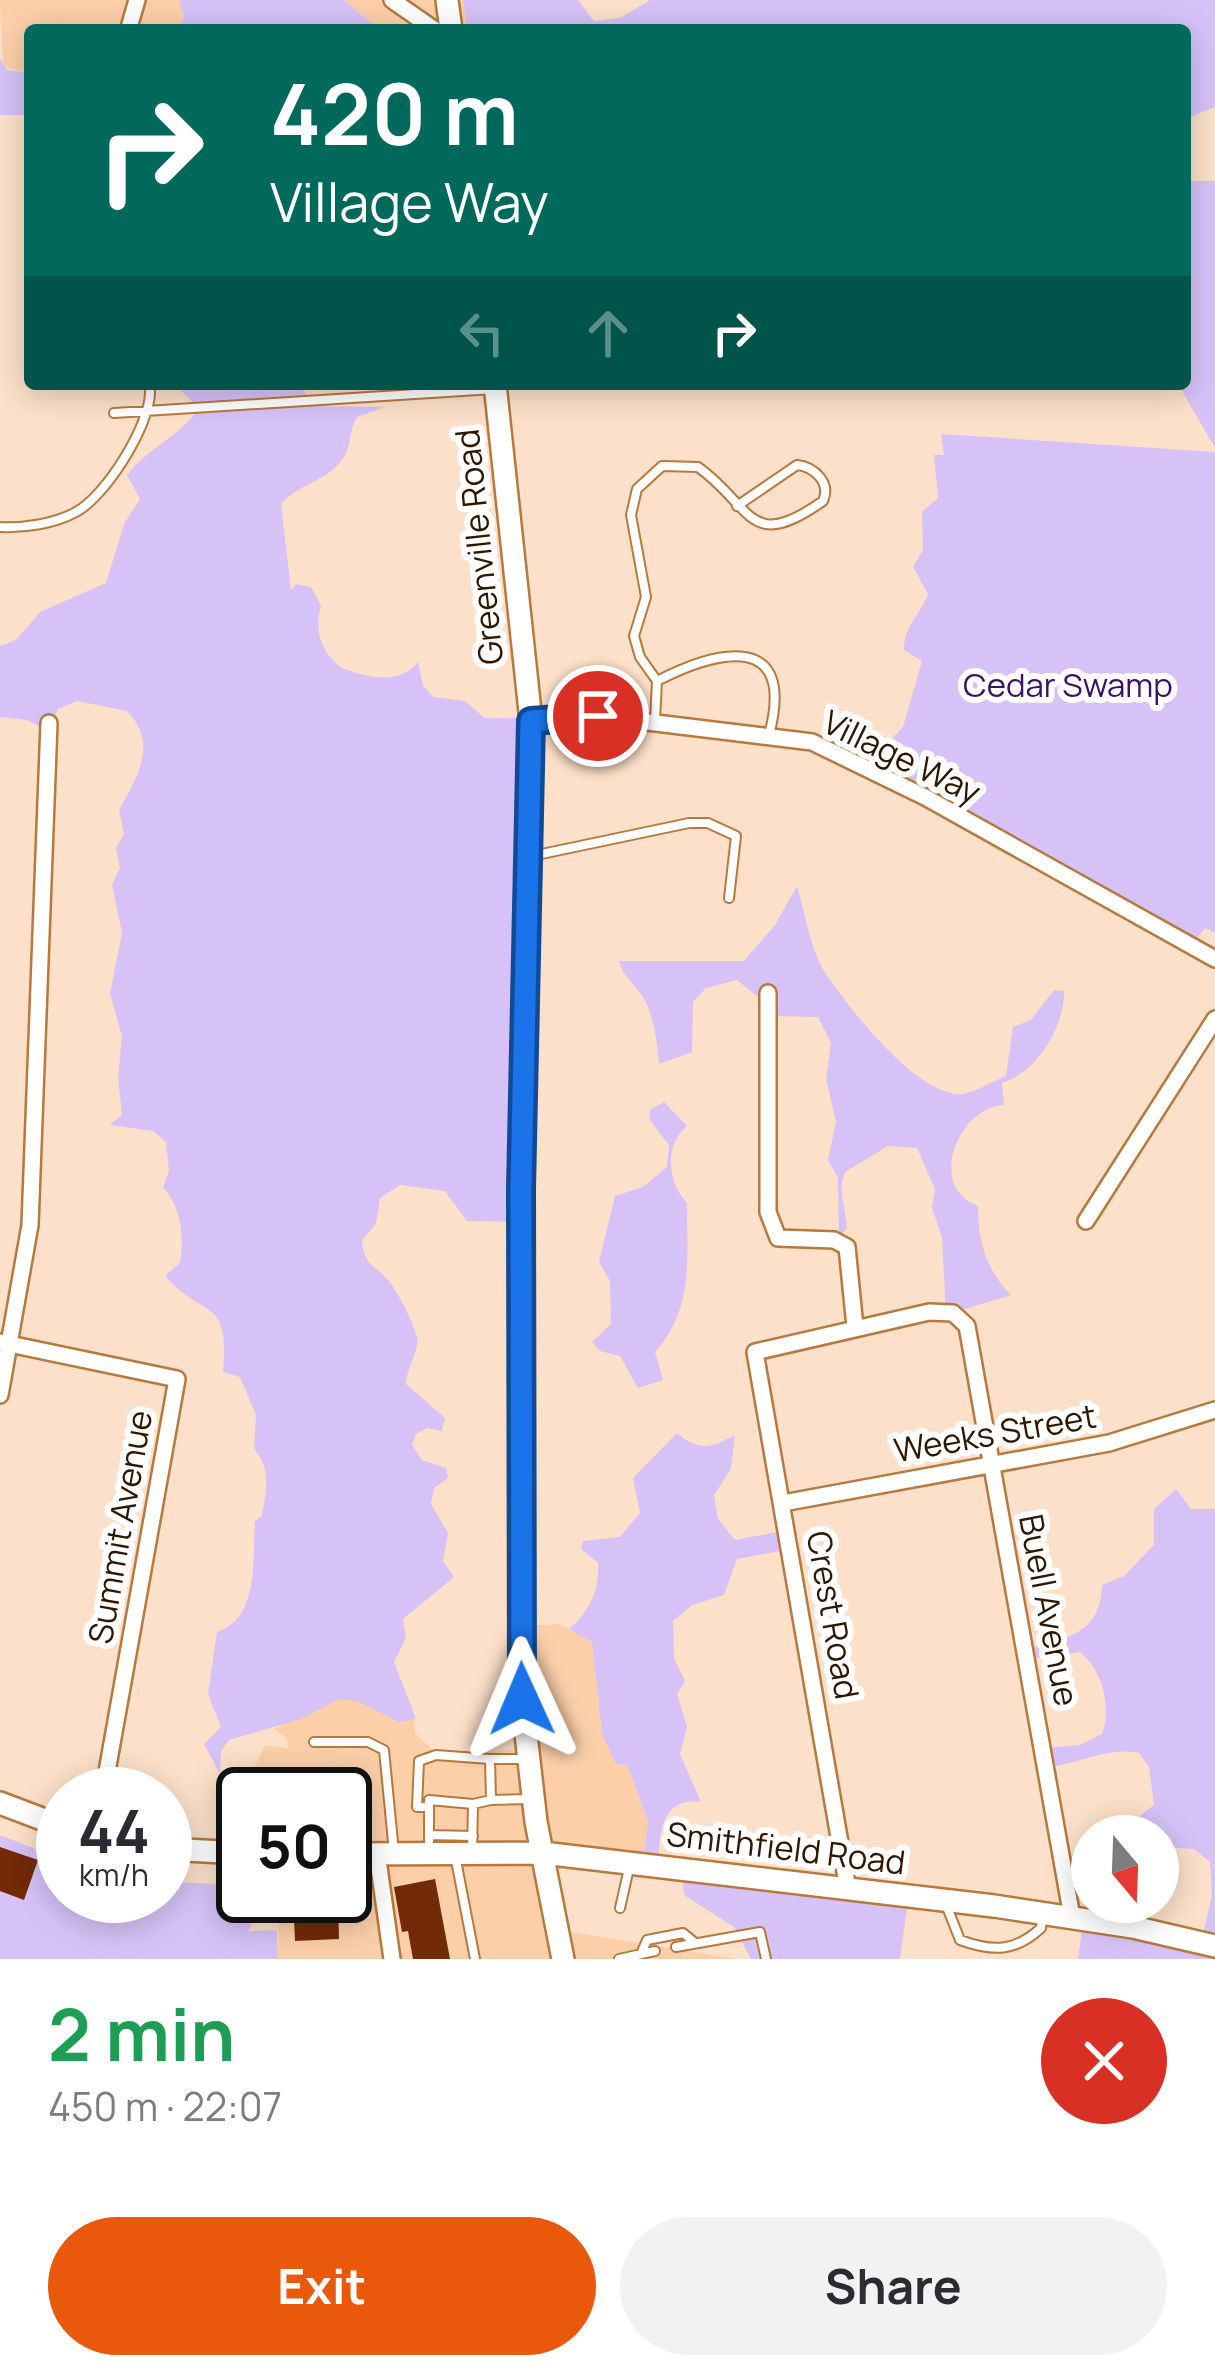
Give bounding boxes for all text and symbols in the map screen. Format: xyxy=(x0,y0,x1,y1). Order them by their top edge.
text: 420 m xyxy=(270,55,519,170)
icon: right xyxy=(72,72,228,228)
text: Village Way xyxy=(270,164,549,238)
icon: left xyxy=(449,300,515,366)
icon: ahead xyxy=(575,300,641,366)
icon: right xyxy=(701,300,767,366)
street label: Greenville Road xyxy=(444,427,513,667)
park label: Cedar Swamp xyxy=(963,662,1173,707)
pin xyxy=(547,665,649,767)
icon: arrive xyxy=(565,683,631,749)
street label: Village Way xyxy=(816,699,989,814)
street label: Weeks Street xyxy=(890,1393,1099,1472)
street label: Summit Avenue xyxy=(77,1407,162,1647)
street label: Buell Avenue xyxy=(1009,1510,1090,1709)
street label: Crest Road xyxy=(797,1527,870,1702)
position arrow xyxy=(459,1636,585,1762)
speed limit sign: 50 xyxy=(216,1767,372,1923)
text: 44 xyxy=(78,1789,150,1871)
street label: Smithfield Road xyxy=(664,1811,908,1884)
north arrow xyxy=(1071,1815,1179,1923)
map controls xyxy=(1071,1815,1179,1923)
text: km/h xyxy=(79,1854,149,1895)
text: 2 min xyxy=(48,1984,235,2083)
button: close xyxy=(1041,1998,1167,2124)
text: 450 m · 22:07 xyxy=(48,2079,282,2133)
button: Exit xyxy=(48,2217,596,2355)
button: Share xyxy=(620,2217,1167,2355)

